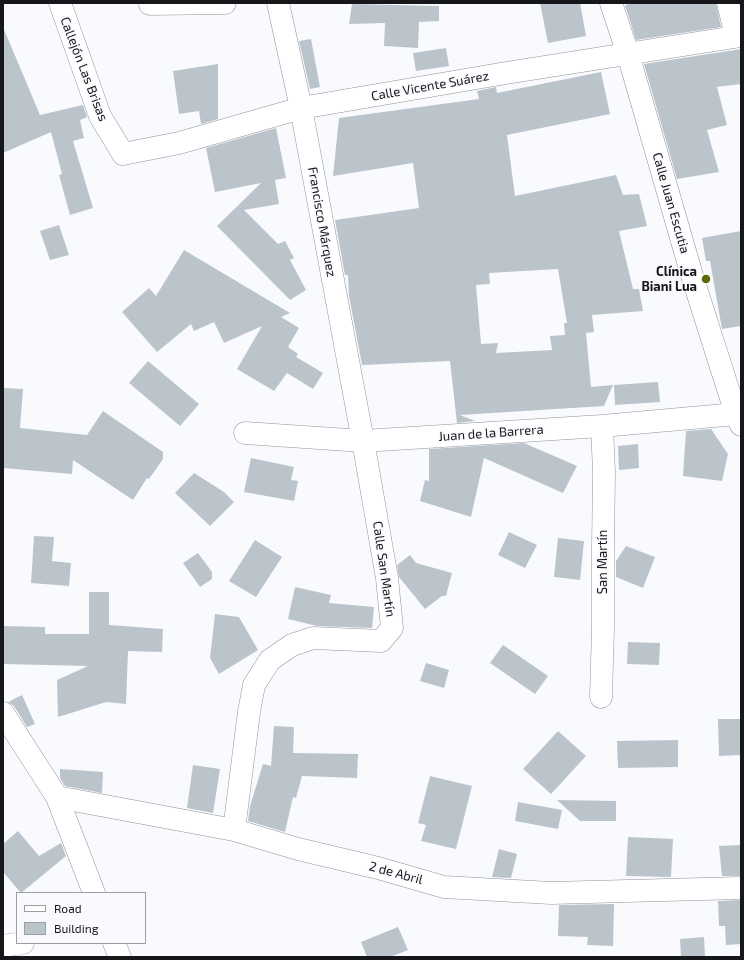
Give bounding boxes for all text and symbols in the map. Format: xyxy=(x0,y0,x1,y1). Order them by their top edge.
street label: Callejón Las Brisas xyxy=(57,15,111,123)
street label: Calle Vicente Suárez xyxy=(370,68,490,104)
street label: Calle Juan Escutia xyxy=(649,151,693,255)
street label: Francisco Márquez xyxy=(305,166,339,278)
place label: Clínica Biani Lua xyxy=(641,264,697,295)
marker: Clínica Biani Lua xyxy=(700,273,712,285)
street label: Juan de la Barrera xyxy=(438,422,544,444)
street label: Calle San Martín xyxy=(370,520,398,618)
street label: San Martín xyxy=(595,530,611,594)
street label: 2 de Abril xyxy=(367,858,425,888)
legend xyxy=(16,892,146,944)
text: Road xyxy=(54,901,82,915)
text: Building xyxy=(54,921,98,935)

